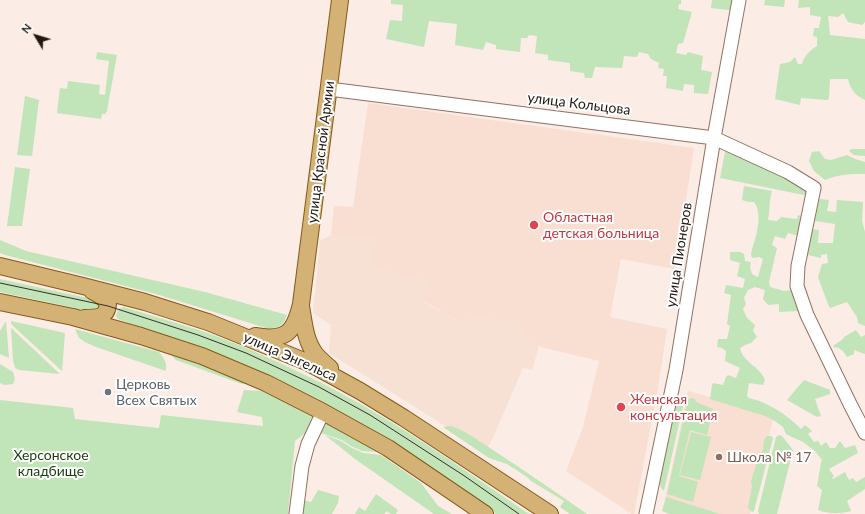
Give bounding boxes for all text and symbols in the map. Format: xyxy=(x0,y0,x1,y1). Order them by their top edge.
north arrow xyxy=(16,16,56,56)
text: N xyxy=(18,21,34,36)
street label: улица Красной Армии xyxy=(304,80,338,224)
street label: улица Кольцова xyxy=(527,89,631,119)
street label: улица Пионеров xyxy=(662,201,696,309)
place label: Областная детская больница xyxy=(543,209,659,242)
marker: Областная детская больница xyxy=(528,219,540,231)
street label: улица Энгельса xyxy=(241,329,339,385)
place label: Церковь Всех Святых xyxy=(116,376,197,408)
marker: Церковь Всех Святых xyxy=(103,387,113,397)
place label: Женская консультация xyxy=(630,391,717,424)
marker: Женская консультация xyxy=(615,401,627,413)
park label: Херсонское кладбище xyxy=(13,447,89,480)
place label: Школа № 17 xyxy=(727,449,811,465)
marker: Школа № 17 xyxy=(714,452,724,462)

